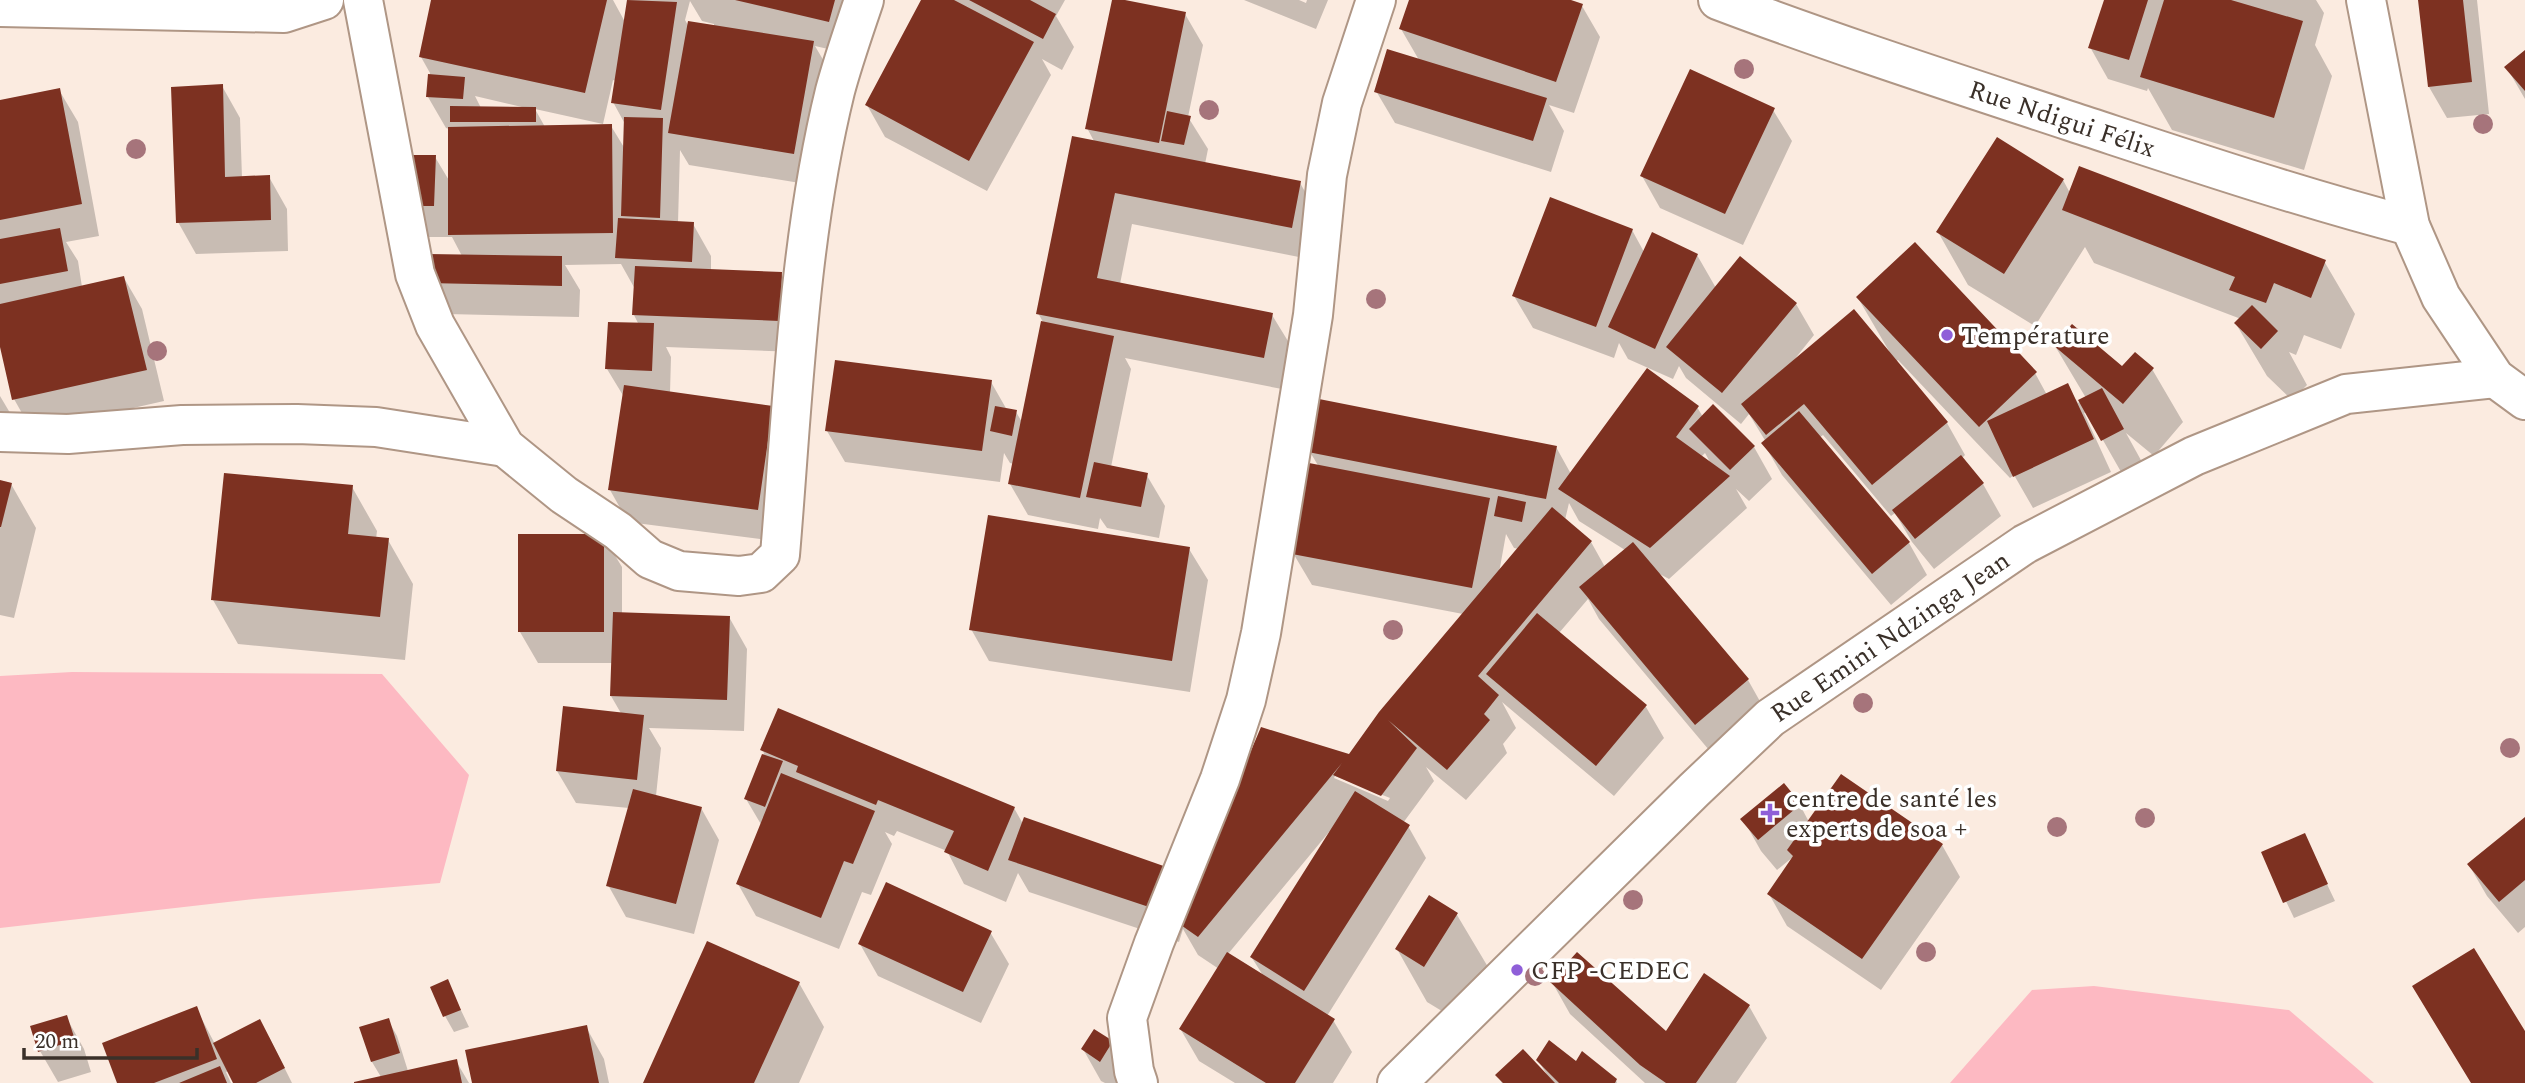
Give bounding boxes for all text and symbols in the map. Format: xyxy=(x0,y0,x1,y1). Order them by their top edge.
street label: Rue Ndigui Félix xyxy=(1963,70,2161,169)
place label: Température xyxy=(1961,316,2110,356)
marker: Température xyxy=(1939,327,1955,343)
street label: Rue Emini Ndzinga Jean xyxy=(1763,541,2018,733)
place label: centre de santé les experts de soa + xyxy=(1786,779,1997,849)
marker: centre de santé les experts de soa + xyxy=(1760,803,1780,823)
place label: CFP -CEDEC xyxy=(1531,951,1690,991)
marker: CFP -CEDEC xyxy=(1509,962,1525,978)
scale bar xyxy=(24,1016,198,1060)
text: 20 m xyxy=(35,1026,79,1058)

